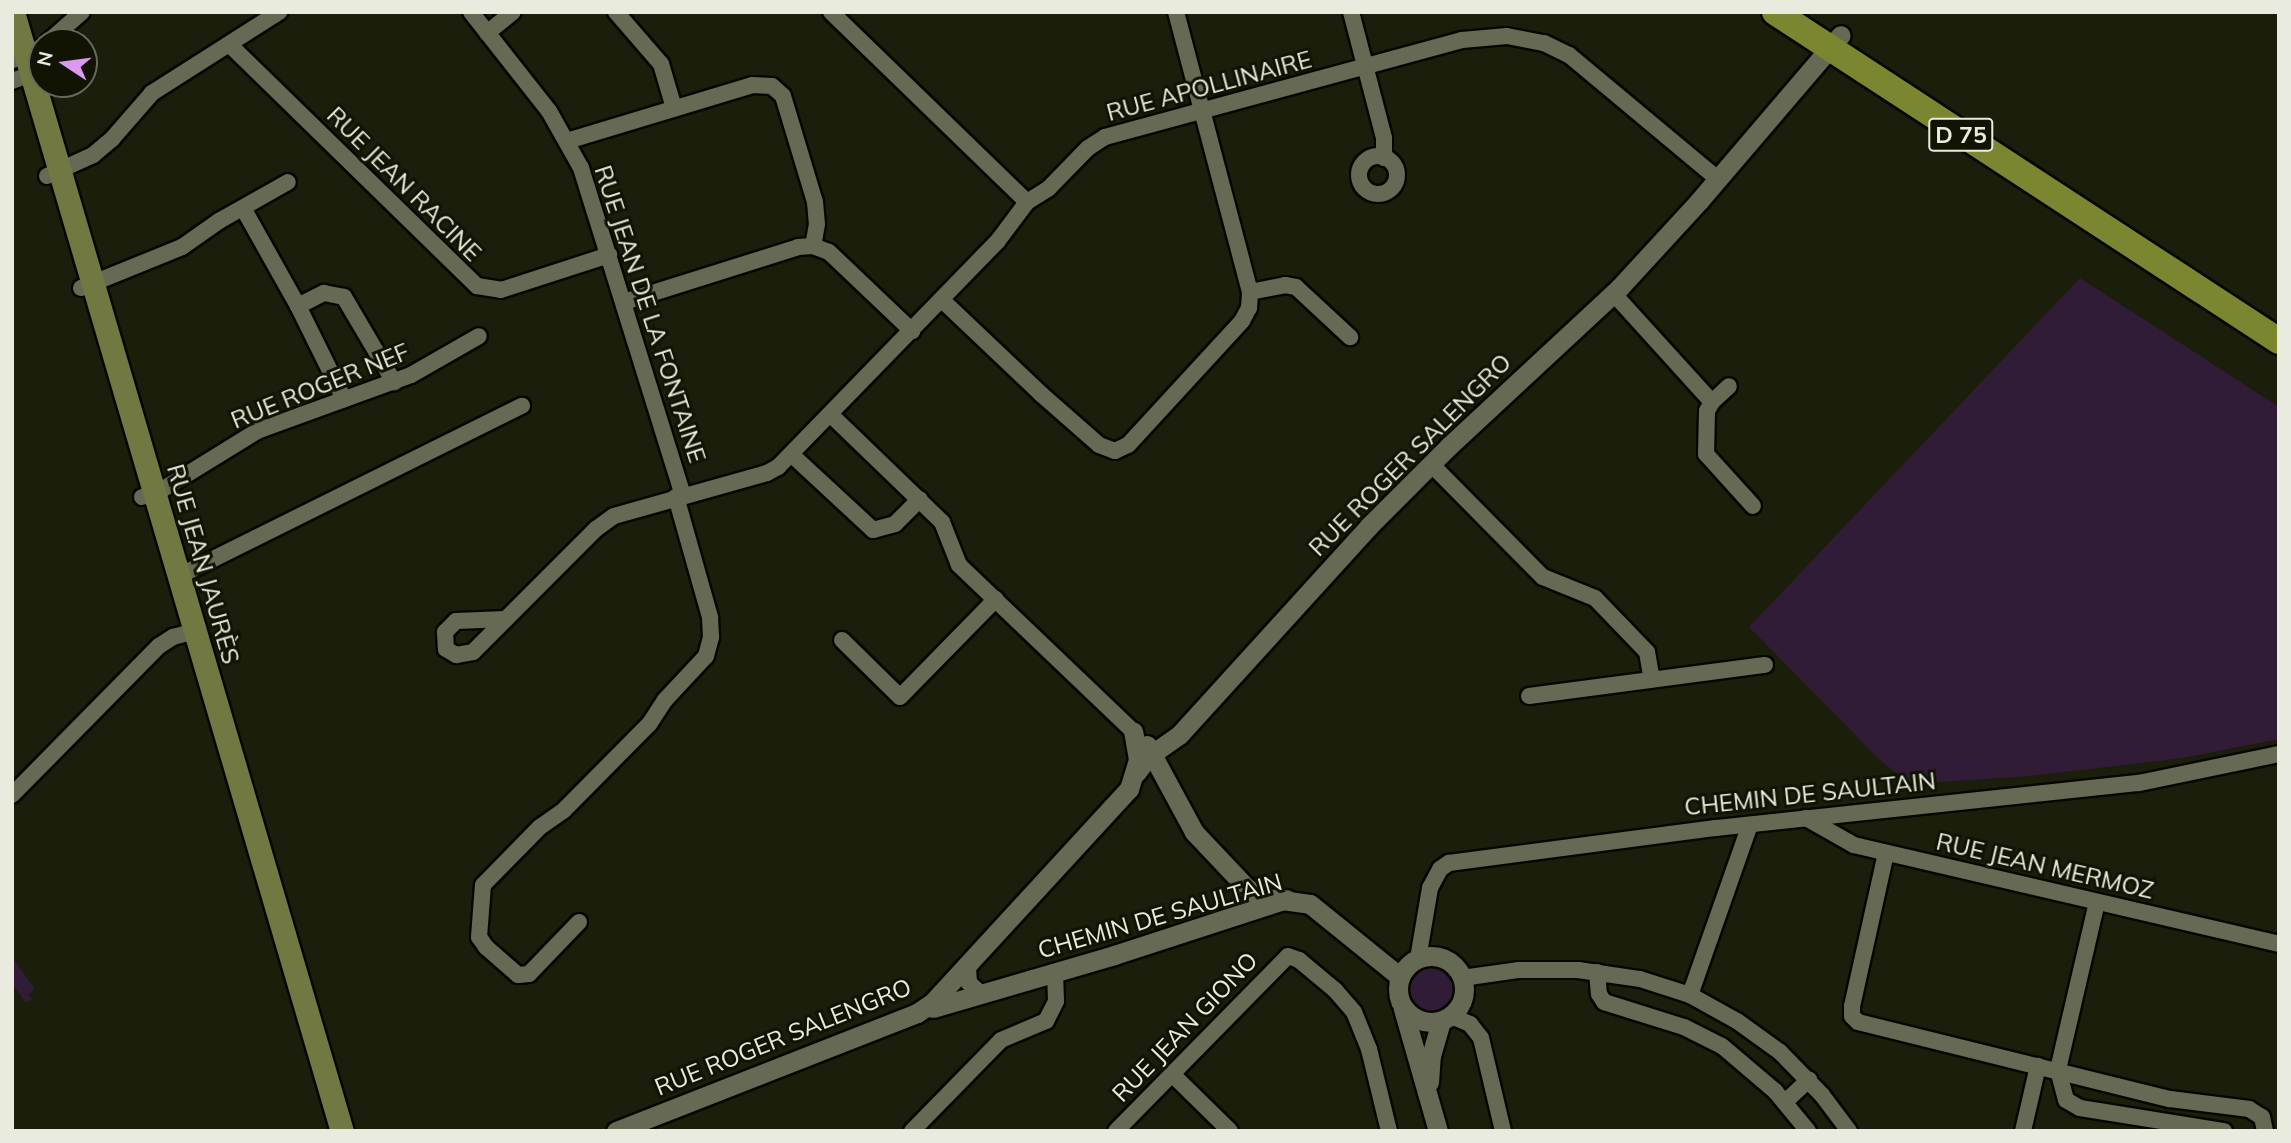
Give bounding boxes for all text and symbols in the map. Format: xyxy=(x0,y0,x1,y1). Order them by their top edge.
north arrow xyxy=(28,28,98,98)
street label: RUE APOLLINAIRE xyxy=(1103,45,1315,127)
text: N xyxy=(31,49,58,68)
street label: RUE JEAN RACINE xyxy=(321,101,487,267)
road number: D 75 xyxy=(1928,116,1994,154)
street label: RUE JEAN DE LA FONTAINE xyxy=(588,162,712,466)
street label: RUE ROGER NEF xyxy=(227,337,413,435)
street label: RUE ROGER SALENGRO xyxy=(1303,348,1517,562)
street label: RUE JEAN JAURÈS xyxy=(161,461,245,667)
street label: CHEMIN DE SAULTAIN xyxy=(1683,766,1937,822)
street label: RUE JEAN MERMOZ xyxy=(1933,827,2157,905)
street label: CHEMIN DE SAULTAIN xyxy=(1035,867,1285,965)
street label: RUE JEAN GIONO xyxy=(1106,946,1264,1108)
street label: RUE ROGER SALENGRO xyxy=(650,972,916,1102)

